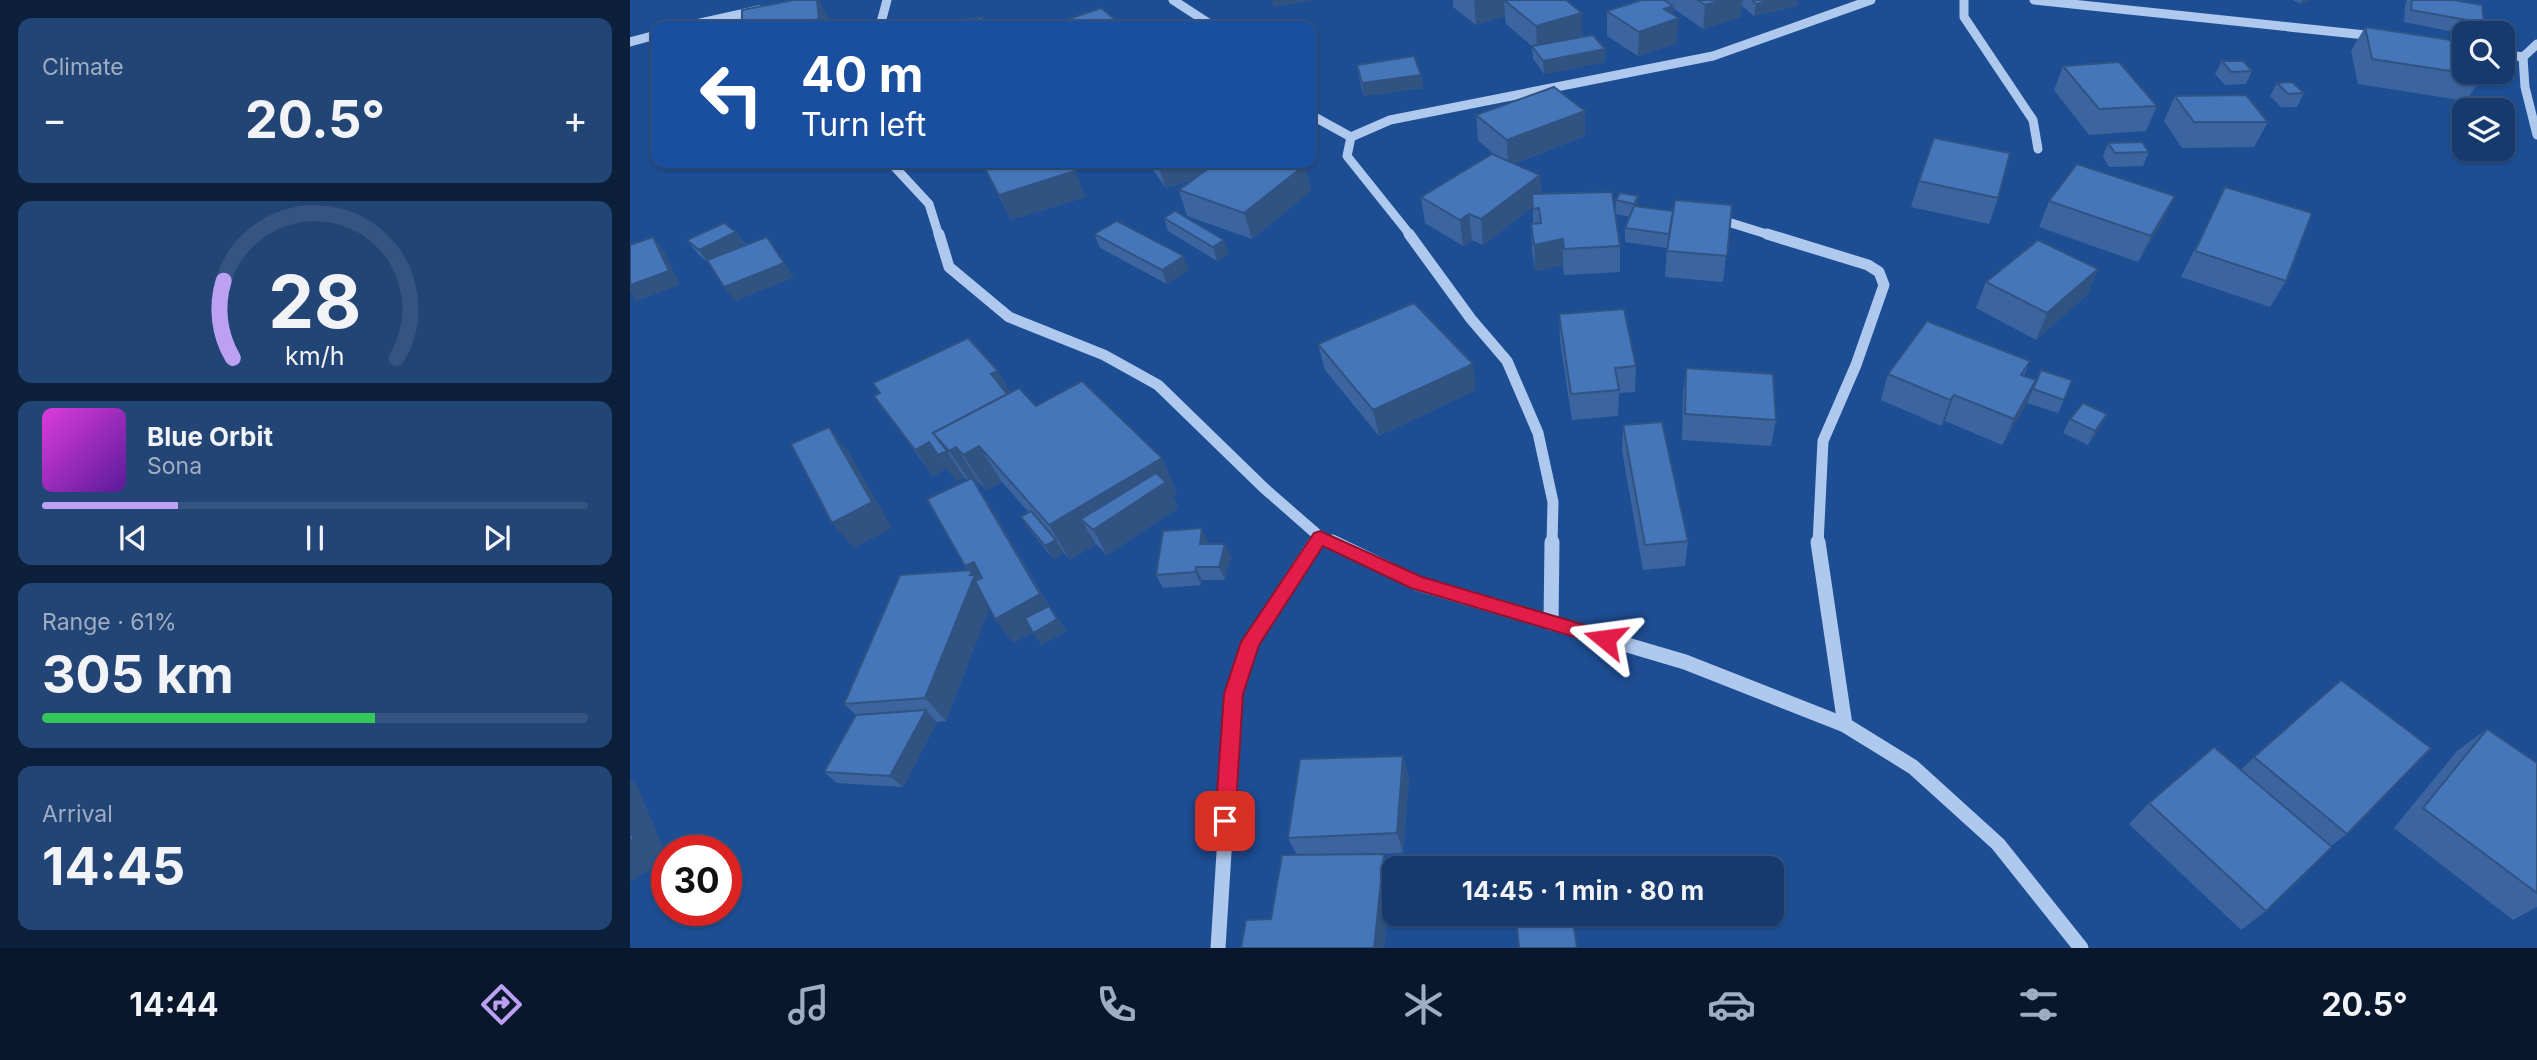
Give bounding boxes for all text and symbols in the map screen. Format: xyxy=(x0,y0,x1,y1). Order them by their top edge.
map controls xyxy=(2452,21,2515,161)
button: search xyxy=(2452,21,2515,84)
text: 40 m xyxy=(801,45,924,104)
icon: left xyxy=(686,49,777,140)
text: Climate xyxy=(42,53,124,81)
text: 20.5° xyxy=(245,88,385,151)
text: − xyxy=(42,96,67,142)
text: + xyxy=(563,96,588,142)
button: layers xyxy=(2452,98,2515,161)
text: Turn left xyxy=(801,105,926,144)
text: 28 xyxy=(268,257,362,346)
text: km/h xyxy=(285,340,345,370)
text: Blue Orbit xyxy=(147,421,273,452)
text: Sona xyxy=(147,452,202,480)
icon: previous xyxy=(114,519,152,557)
icon: pause xyxy=(296,519,334,557)
icon: next xyxy=(478,519,516,557)
position arrow xyxy=(1568,602,1642,676)
text: Range · 61% xyxy=(42,608,176,636)
text: 305 km xyxy=(42,643,234,706)
pin xyxy=(1195,791,1255,851)
text: Arrival xyxy=(42,800,113,828)
icon: arrive xyxy=(1206,802,1244,840)
text: 14:45 xyxy=(42,835,185,898)
speed limit sign: 30 xyxy=(651,835,742,926)
text: 14:45 · 1 min · 80 m xyxy=(1462,875,1704,906)
icon: directions xyxy=(477,980,526,1029)
icon: music xyxy=(784,980,833,1029)
icon: phone xyxy=(1092,980,1141,1029)
icon: climate xyxy=(1399,980,1448,1029)
icon: car xyxy=(1707,980,1756,1029)
icon: filters xyxy=(2014,980,2063,1029)
text: 14:44 xyxy=(129,985,219,1024)
text: 20.5° xyxy=(2321,985,2408,1024)

